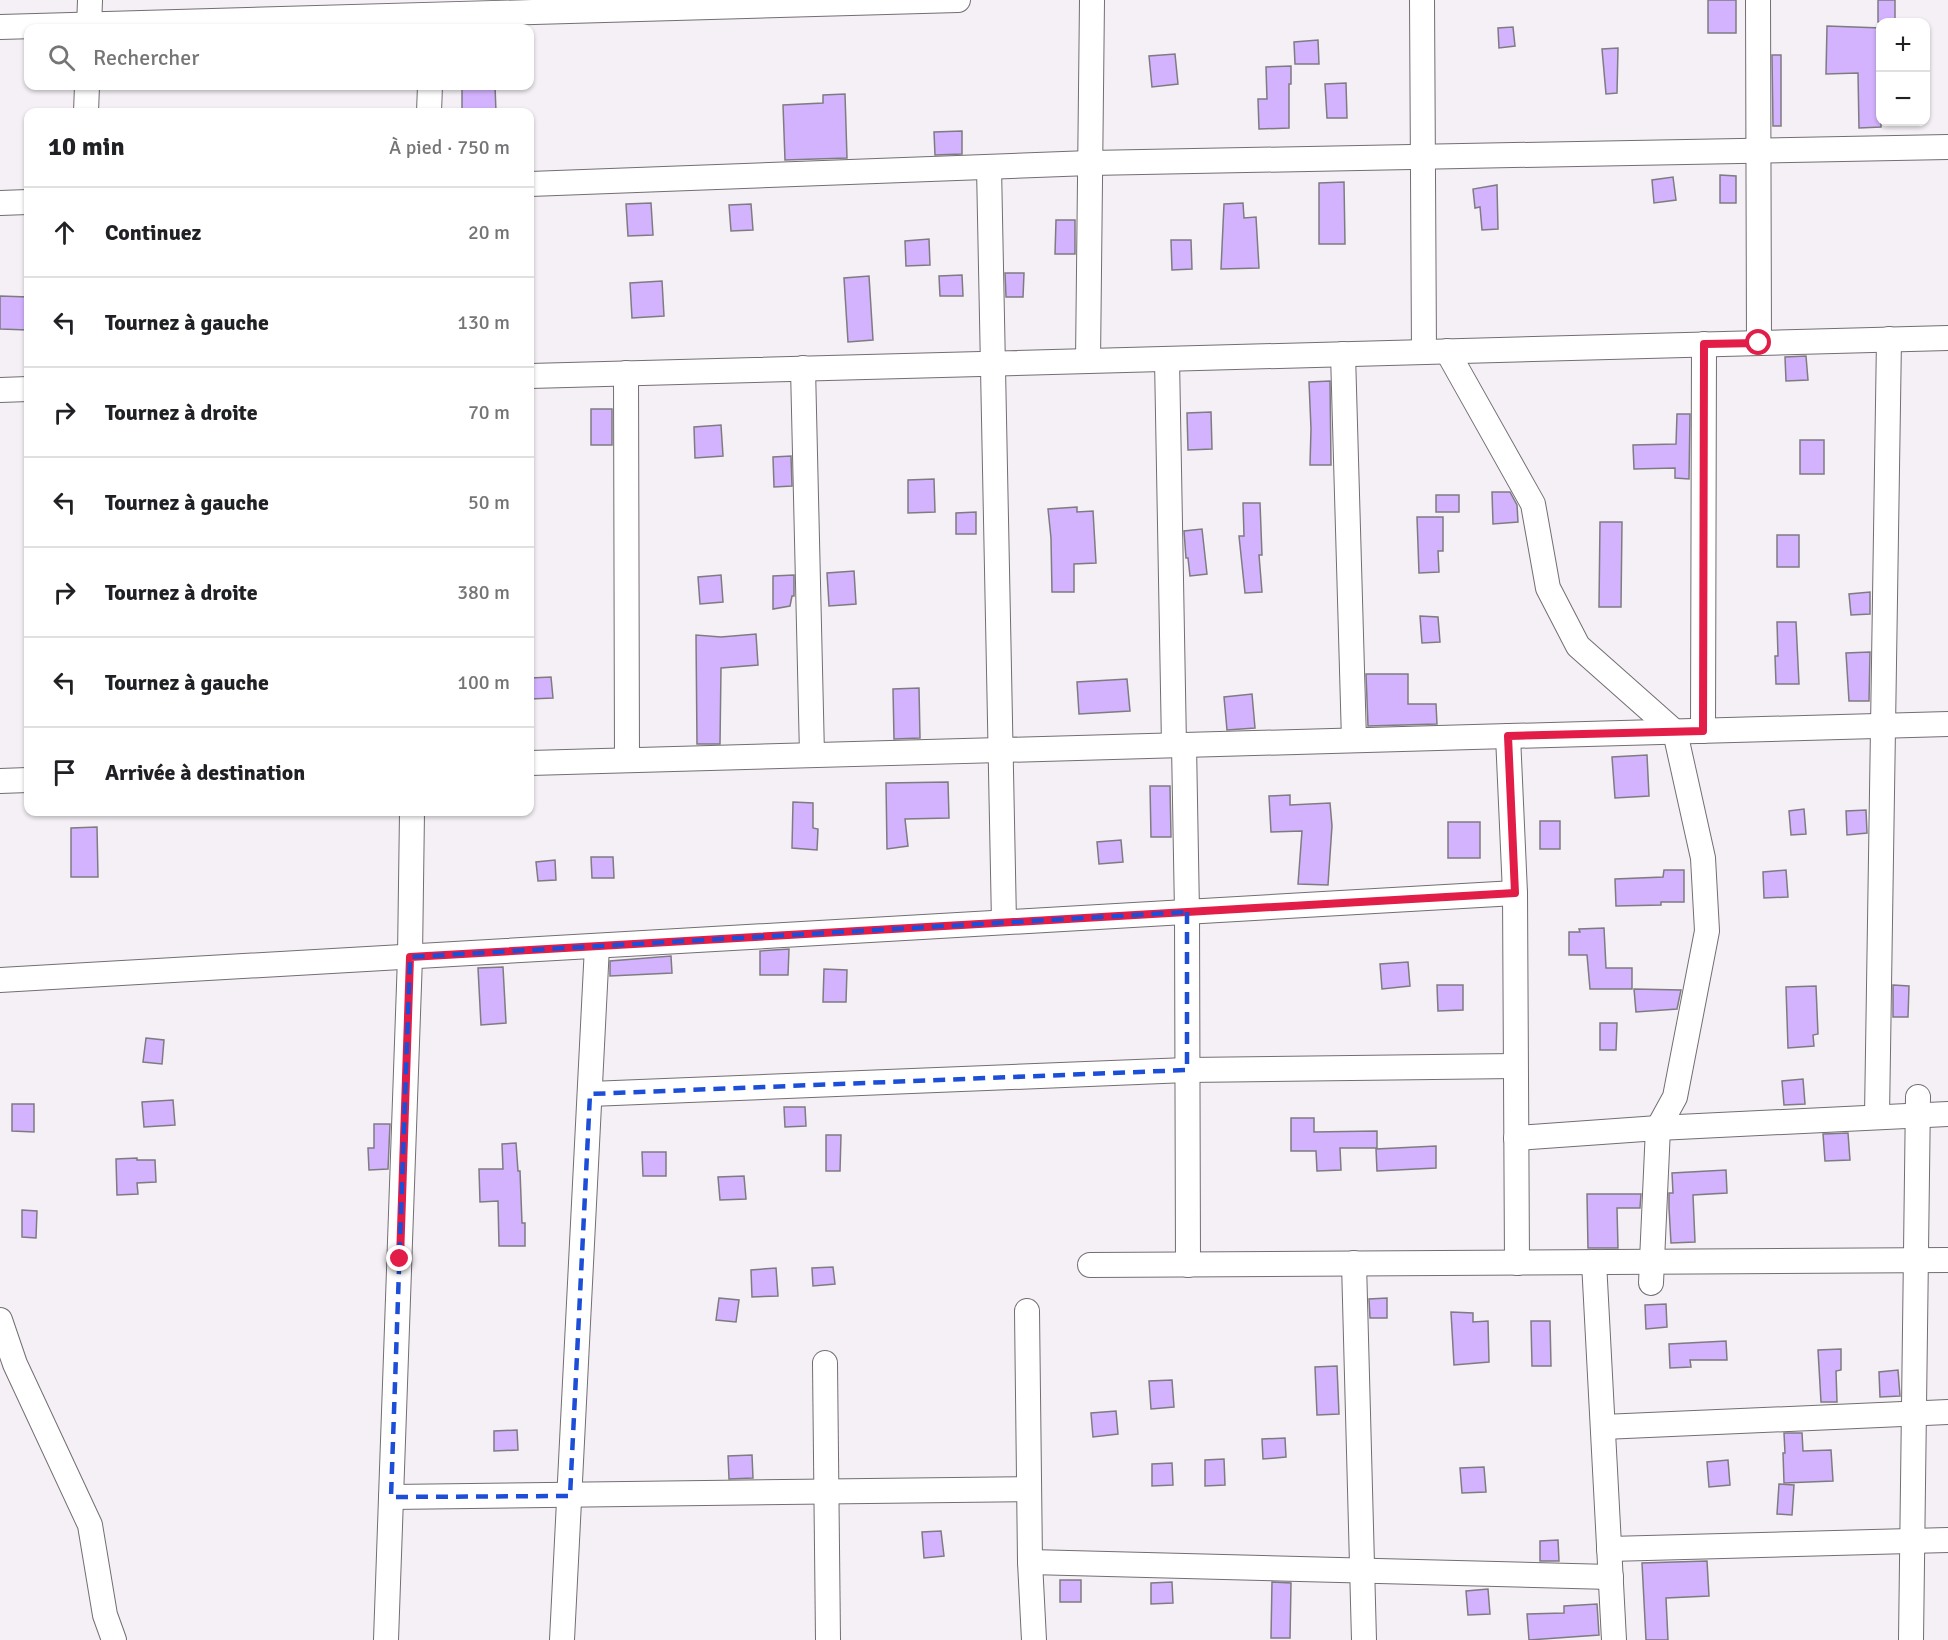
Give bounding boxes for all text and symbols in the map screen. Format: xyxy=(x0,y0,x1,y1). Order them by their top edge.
map controls xyxy=(1876,18,1930,126)
button: + xyxy=(1876,18,1930,72)
search box xyxy=(24,24,534,90)
icon: search xyxy=(45,41,78,74)
text: Rechercher xyxy=(93,44,199,71)
button: − xyxy=(1876,72,1930,126)
text: 10 min xyxy=(48,131,125,163)
text: À pied · 750 m xyxy=(389,135,510,160)
icon: ahead xyxy=(48,216,81,249)
text: Continuez xyxy=(105,219,201,246)
text: 20 m xyxy=(468,220,510,245)
icon: left xyxy=(48,306,81,339)
text: Tournez à gauche xyxy=(105,309,269,336)
text: 130 m xyxy=(457,310,510,335)
route start xyxy=(1745,329,1771,355)
icon: right xyxy=(48,396,81,429)
text: Tournez à droite xyxy=(105,399,258,426)
text: 70 m xyxy=(468,400,510,425)
icon: left xyxy=(48,486,81,519)
text: Tournez à gauche xyxy=(105,489,269,516)
text: 50 m xyxy=(468,490,510,515)
icon: right xyxy=(48,576,81,609)
text: Tournez à droite xyxy=(105,579,258,606)
text: 380 m xyxy=(457,580,510,605)
icon: left xyxy=(48,666,81,699)
text: Tournez à gauche xyxy=(105,669,269,696)
text: 100 m xyxy=(457,670,510,695)
icon: arrive xyxy=(48,756,81,789)
text: Arrivée à destination xyxy=(105,759,305,786)
route end xyxy=(386,1245,412,1271)

